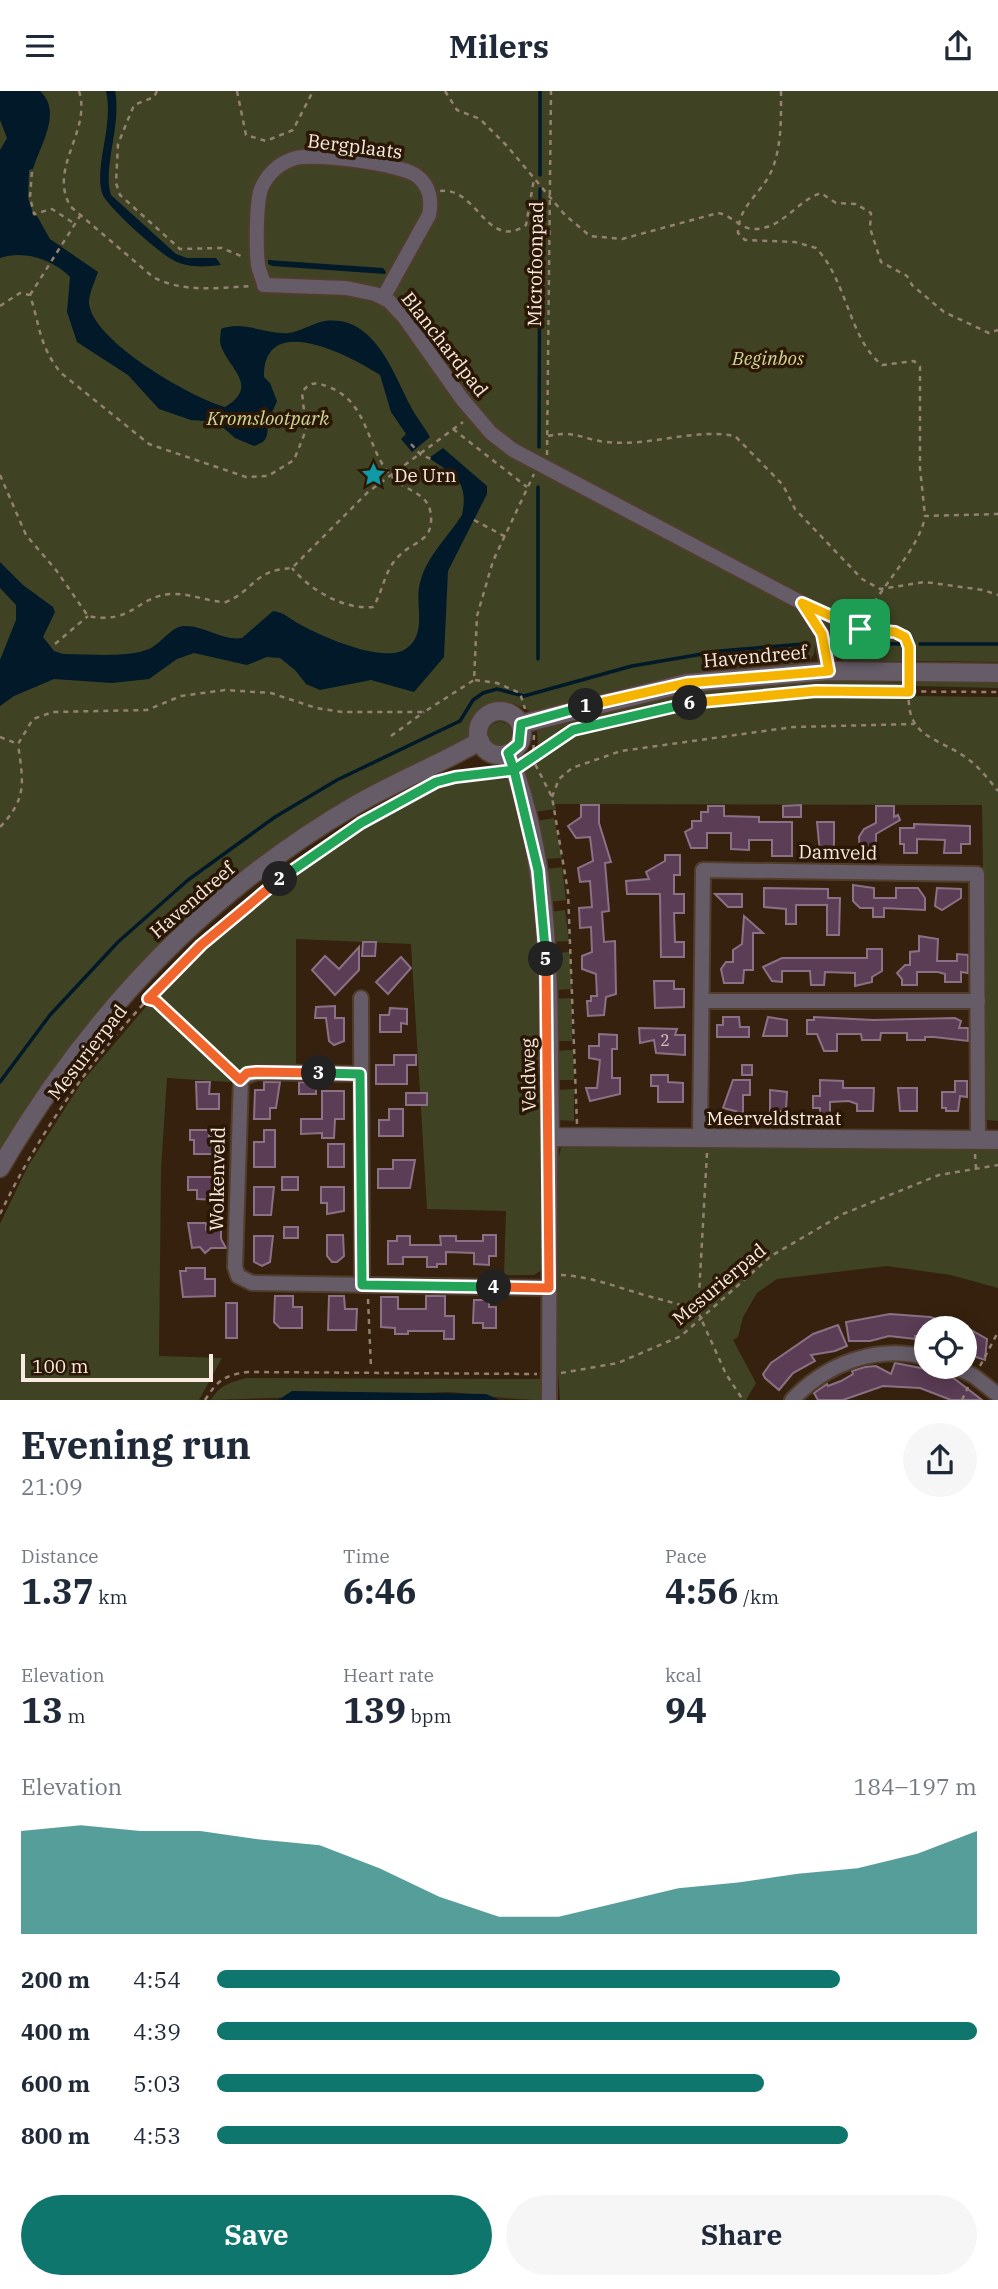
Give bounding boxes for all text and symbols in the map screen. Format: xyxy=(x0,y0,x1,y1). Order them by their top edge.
text: Milers xyxy=(449,25,549,67)
icon: menu xyxy=(21,27,59,65)
icon: share xyxy=(939,27,977,65)
street label: Bergplaats xyxy=(306,128,404,164)
street label: Microfoonpad xyxy=(522,201,548,327)
street label: Blanchardpad xyxy=(397,287,493,401)
park label: Beginbos xyxy=(731,346,804,370)
park label: Kromslootpark xyxy=(206,406,330,430)
place icon: De Urn xyxy=(360,461,388,489)
place label: De Urn xyxy=(394,463,457,487)
pin xyxy=(830,599,890,659)
icon: arrive xyxy=(841,610,879,648)
street label: Havendreef xyxy=(702,639,809,672)
pin: 6 xyxy=(672,685,708,721)
pin: 1 xyxy=(568,689,604,723)
text: 6 xyxy=(684,690,695,714)
text: 1 xyxy=(580,693,591,717)
street label: Damveld xyxy=(798,839,878,865)
street label: Havendreef xyxy=(145,856,240,943)
pin: 2 xyxy=(262,861,298,897)
text: 2 xyxy=(274,866,285,890)
pin: 5 xyxy=(528,941,564,977)
text: 5 xyxy=(540,946,551,970)
street label: Mesurierpad xyxy=(42,999,132,1105)
house number: 2 xyxy=(660,1030,670,1050)
street label: Veldweg xyxy=(515,1037,541,1112)
pin: 3 xyxy=(302,1055,336,1091)
text: 3 xyxy=(313,1060,324,1084)
street label: Meerveldstraat xyxy=(707,1106,842,1130)
street label: Wolkenveld xyxy=(204,1127,230,1231)
street label: Mesurierpad xyxy=(667,1238,771,1330)
pin: 4 xyxy=(476,1269,512,1305)
text: 4 xyxy=(488,1274,499,1298)
map controls xyxy=(914,1316,977,1379)
button: locate xyxy=(914,1316,977,1379)
scale bar xyxy=(21,1351,214,1383)
text: 100 m xyxy=(32,1354,89,1378)
text: Evening run xyxy=(21,1420,251,1469)
button: share xyxy=(903,1423,977,1497)
text: 21:09 xyxy=(21,1471,83,1501)
text: Distance xyxy=(21,1544,99,1568)
text: Time xyxy=(343,1544,390,1568)
text: Pace xyxy=(665,1544,707,1568)
text: 1.37 xyxy=(21,1568,94,1614)
text: 6:46 xyxy=(343,1568,417,1614)
text: 4:56 xyxy=(665,1568,739,1614)
text: km xyxy=(94,1585,128,1609)
text: /km xyxy=(739,1585,779,1609)
text: Elevation xyxy=(21,1663,105,1687)
text: Heart rate xyxy=(343,1663,434,1687)
text: kcal xyxy=(665,1663,702,1687)
text: 13 xyxy=(21,1687,63,1733)
text: 139 xyxy=(343,1687,406,1733)
text: 94 xyxy=(665,1687,707,1733)
text: m xyxy=(63,1704,86,1728)
text: bpm xyxy=(406,1704,452,1728)
text: Elevation xyxy=(21,1771,122,1801)
text: 184–197 m xyxy=(853,1771,977,1801)
text: 200 m xyxy=(21,1964,90,1994)
text: 4:54 xyxy=(133,1964,181,1994)
text: 400 m xyxy=(21,2016,90,2046)
text: 4:39 xyxy=(133,2016,181,2046)
text: 600 m xyxy=(21,2068,90,2098)
text: 5:03 xyxy=(133,2068,181,2098)
text: 800 m xyxy=(21,2120,90,2150)
text: 4:53 xyxy=(133,2120,181,2150)
button: Save xyxy=(21,2195,492,2275)
button: Share xyxy=(506,2195,977,2275)

